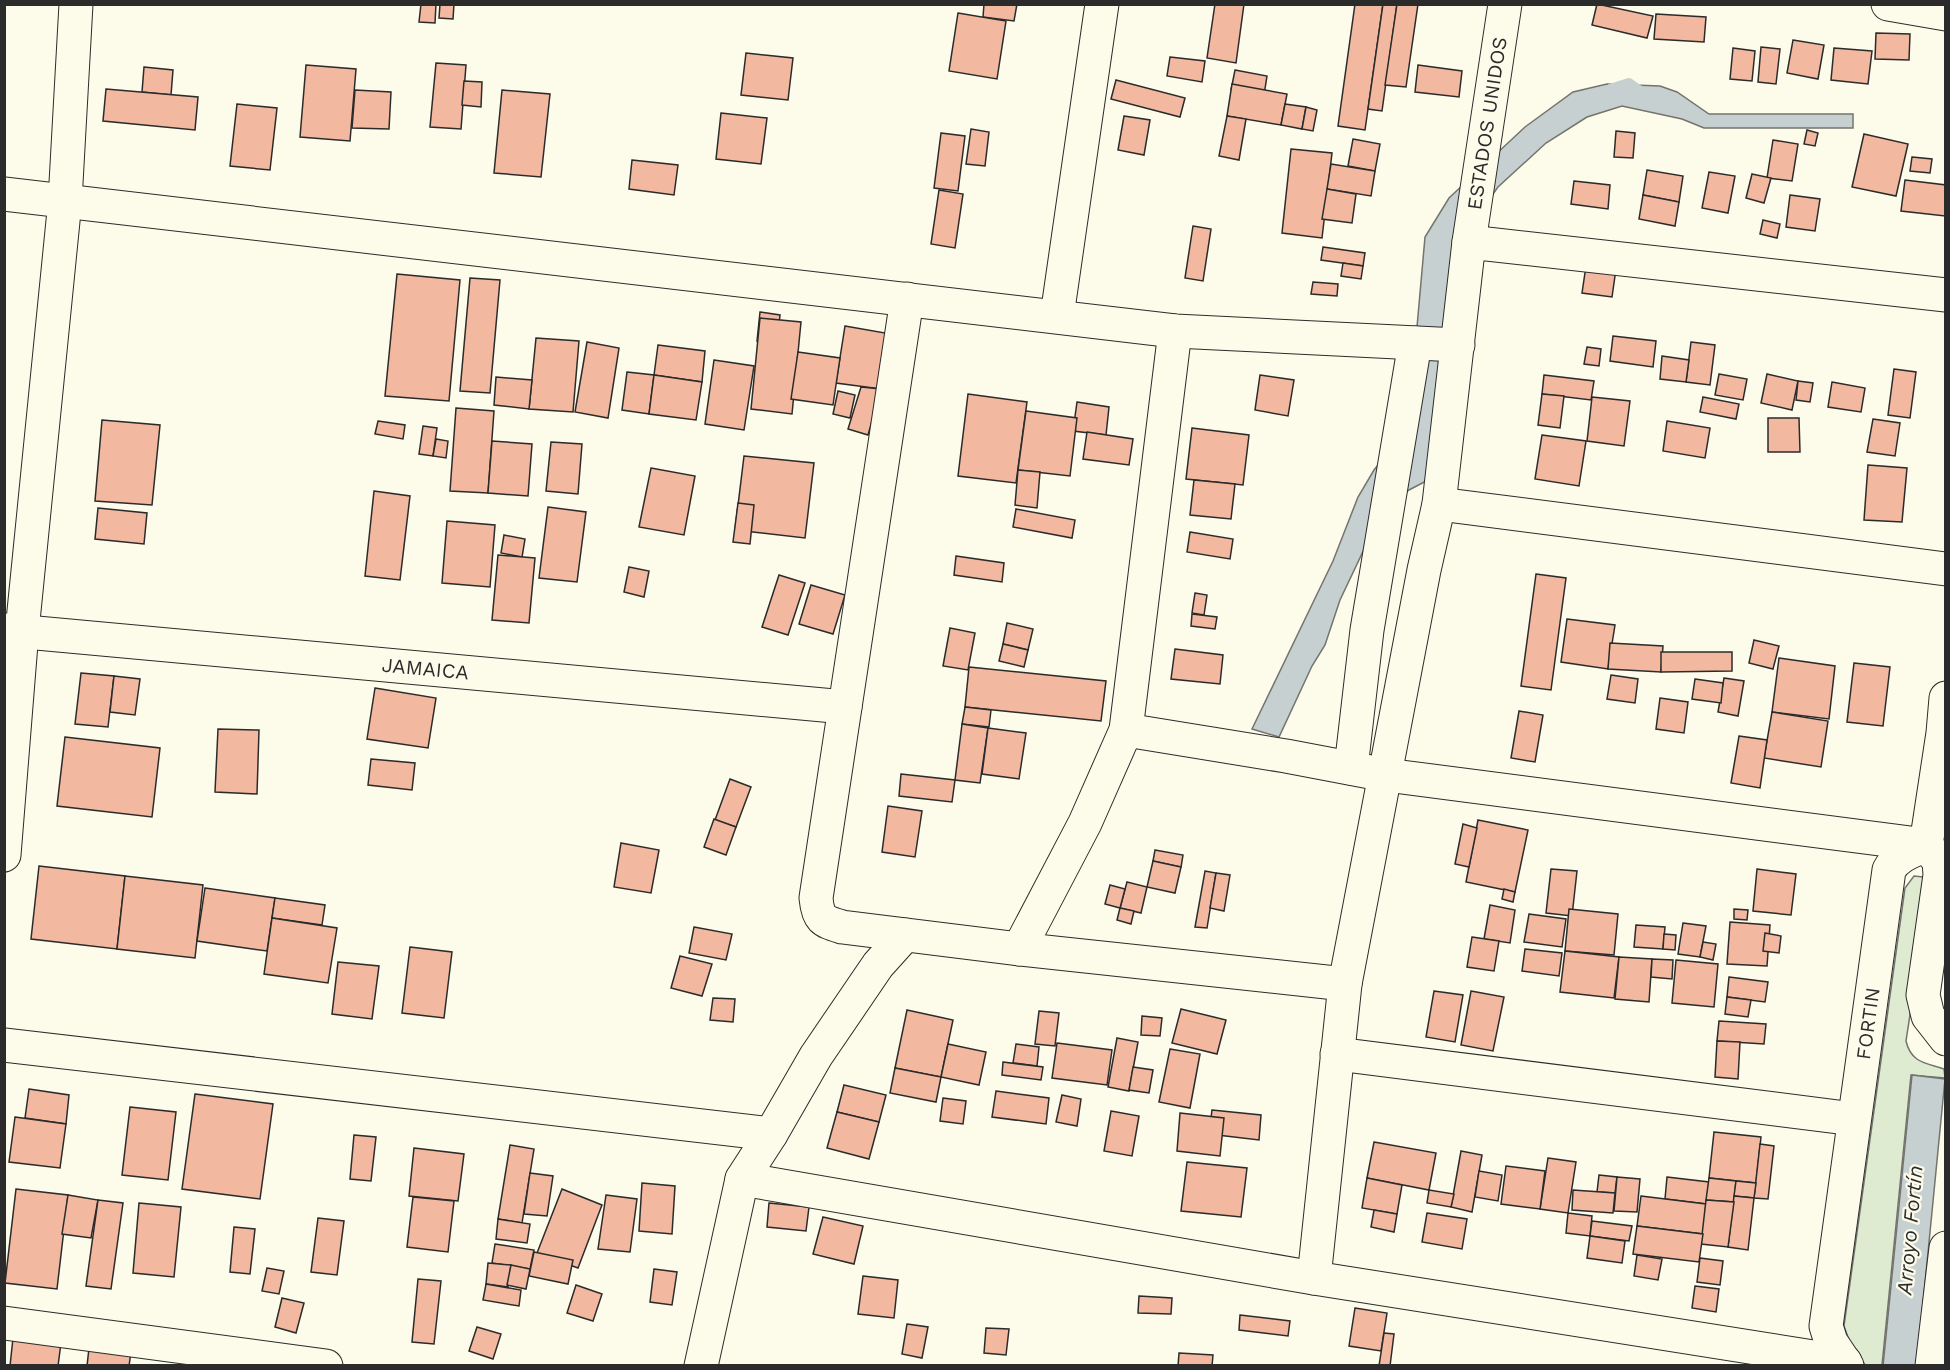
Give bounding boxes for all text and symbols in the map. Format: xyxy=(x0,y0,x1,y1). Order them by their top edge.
street label: ESTADOS UNIDOS xyxy=(1462,35,1512,211)
street label: JAMAICA xyxy=(381,653,470,684)
street label: FORTIN xyxy=(1851,986,1885,1061)
water label: Arroyo Fortín xyxy=(1891,1164,1928,1297)

